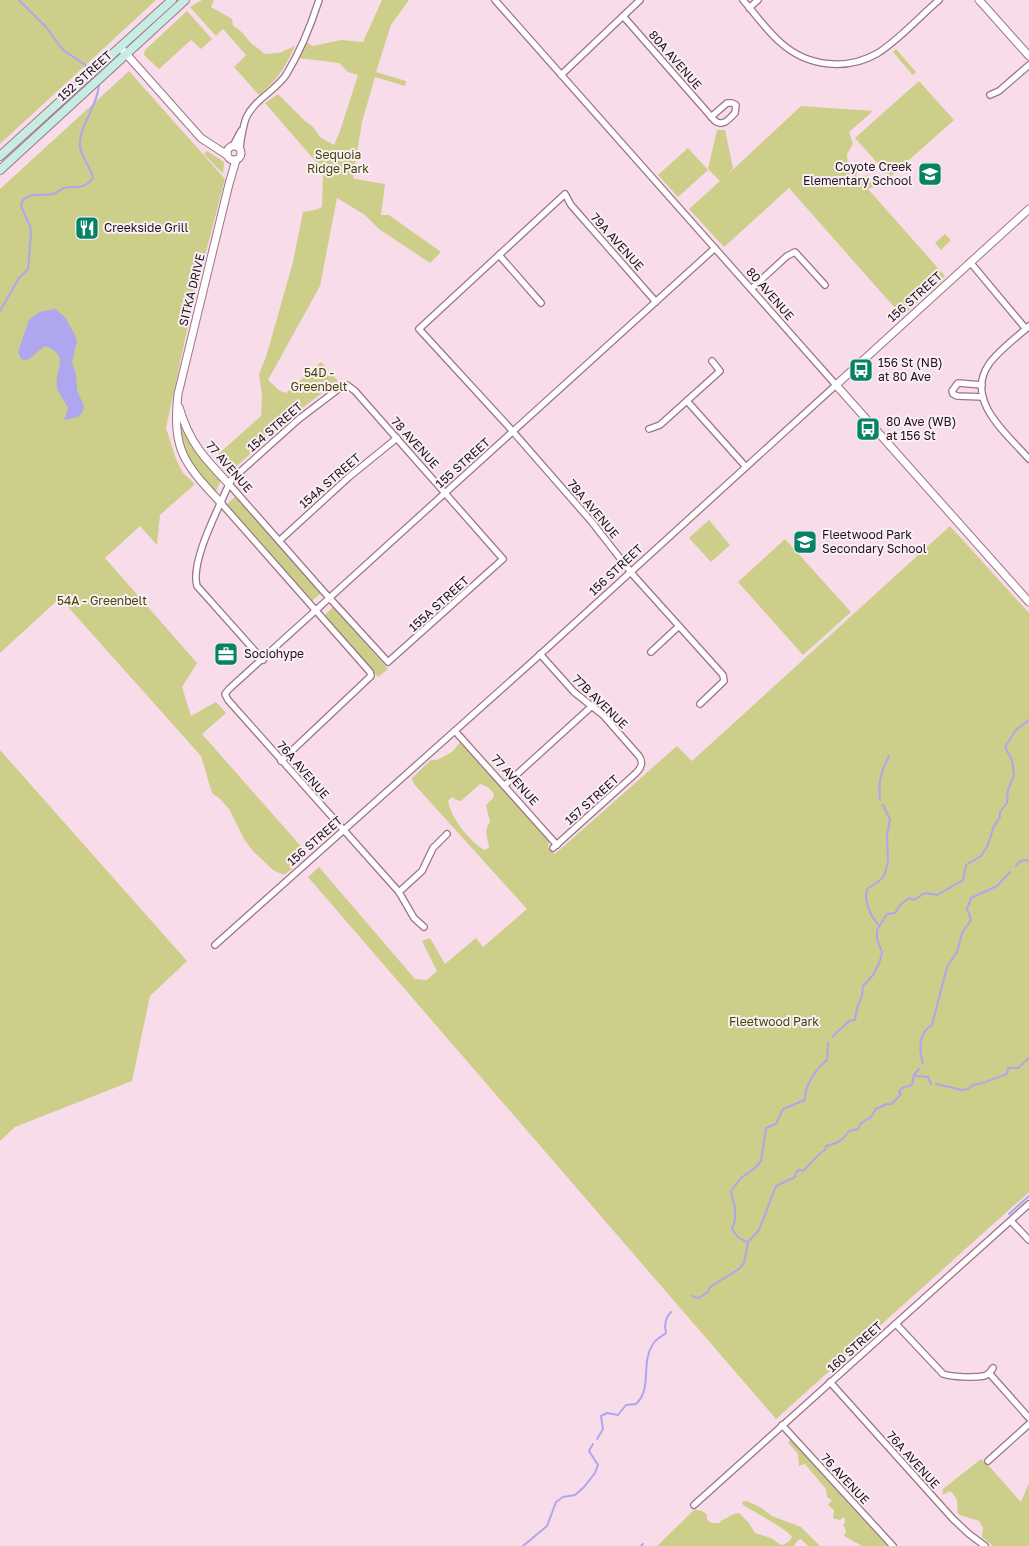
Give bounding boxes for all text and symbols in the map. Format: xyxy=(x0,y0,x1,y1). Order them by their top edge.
street label: 80A AVENUE xyxy=(646,27,705,92)
street label: 152 STREET xyxy=(54,47,115,104)
park label: Sequoia Ridge Park xyxy=(307,147,369,176)
place label: Coyote Creek Elementary School xyxy=(803,159,912,188)
school or university icon: Coyote Creek Elementary School xyxy=(917,161,943,187)
street label: 79A AVENUE xyxy=(588,210,647,274)
restaurant icon: Creekside Grill xyxy=(74,215,100,241)
place label: Creekside Grill xyxy=(104,220,189,235)
street label: SITKA DRIVE xyxy=(175,252,208,328)
street label: 80 AVENUE xyxy=(743,264,797,323)
street label: 156 STREET xyxy=(884,268,946,325)
place label: 156 St (NB) at 80 Ave xyxy=(878,355,943,384)
bus stop icon: 156 St (NB) at 80 Ave xyxy=(848,357,874,383)
park label: 54D - Greenbelt xyxy=(290,365,348,394)
street label: 154 STREET xyxy=(244,398,306,455)
street label: 78 AVENUE xyxy=(388,414,442,472)
place label: 80 Ave (WB) at 156 St xyxy=(886,414,956,443)
bus stop icon: 80 Ave (WB) at 156 St xyxy=(855,416,881,442)
street label: 155 STREET xyxy=(432,434,493,491)
street label: 77 AVENUE xyxy=(203,438,256,495)
street label: 154A STREET xyxy=(296,450,364,511)
street label: 78A AVENUE xyxy=(564,476,622,541)
place label: Fleetwood Park Secondary School xyxy=(822,527,927,556)
school or university icon: Fleetwood Park Secondary School xyxy=(792,529,818,555)
street label: 156 STREET xyxy=(586,540,646,598)
street label: 155A STREET xyxy=(405,572,472,635)
park label: 54A - Greenbelt xyxy=(57,593,147,608)
office icon: Sociohype xyxy=(213,641,239,667)
place label: Sociohype xyxy=(244,646,304,661)
street label: 77B AVENUE xyxy=(569,671,631,732)
street label: 76A AVENUE xyxy=(274,738,333,802)
street label: 77 AVENUE xyxy=(489,751,542,808)
street label: 157 STREET xyxy=(562,771,622,828)
street label: 156 STREET xyxy=(284,812,346,869)
park label: Fleetwood Park xyxy=(729,1014,819,1029)
street label: 160 STREET xyxy=(824,1318,886,1375)
street label: 76A AVENUE xyxy=(884,1428,943,1492)
street label: 76 AVENUE xyxy=(818,1450,873,1507)

